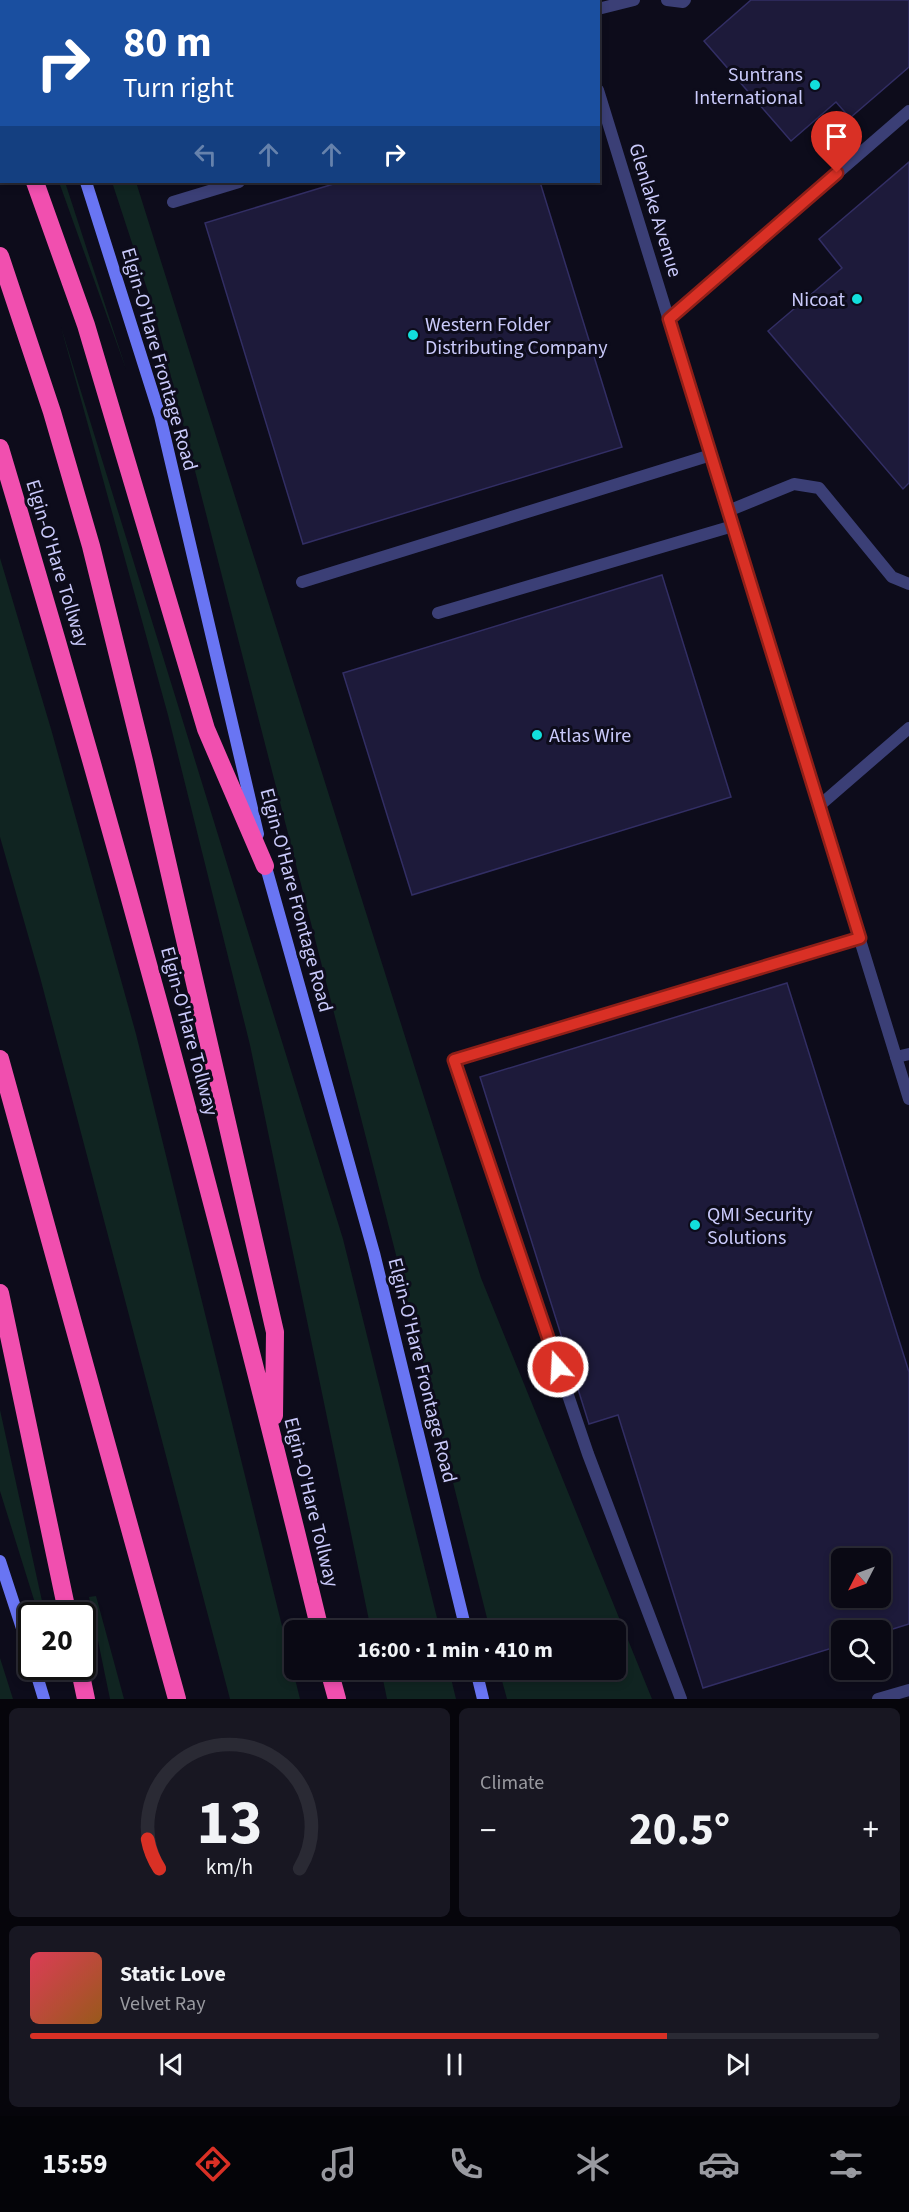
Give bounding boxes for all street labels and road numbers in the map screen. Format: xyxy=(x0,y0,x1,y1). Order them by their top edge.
street label: Glenlake Avenue xyxy=(621,140,689,281)
street label: Elgin-O'Hare Frontage Road xyxy=(114,244,204,474)
street label: Elgin-O'Hare Tollway xyxy=(18,476,96,651)
street label: Elgin-O'Hare Frontage Road xyxy=(253,785,339,1015)
street label: Elgin-O'Hare Tollway xyxy=(153,944,225,1119)
street label: Elgin-O'Hare Frontage Road xyxy=(381,1255,464,1486)
street label: Elgin-O'Hare Tollway xyxy=(276,1414,346,1591)

